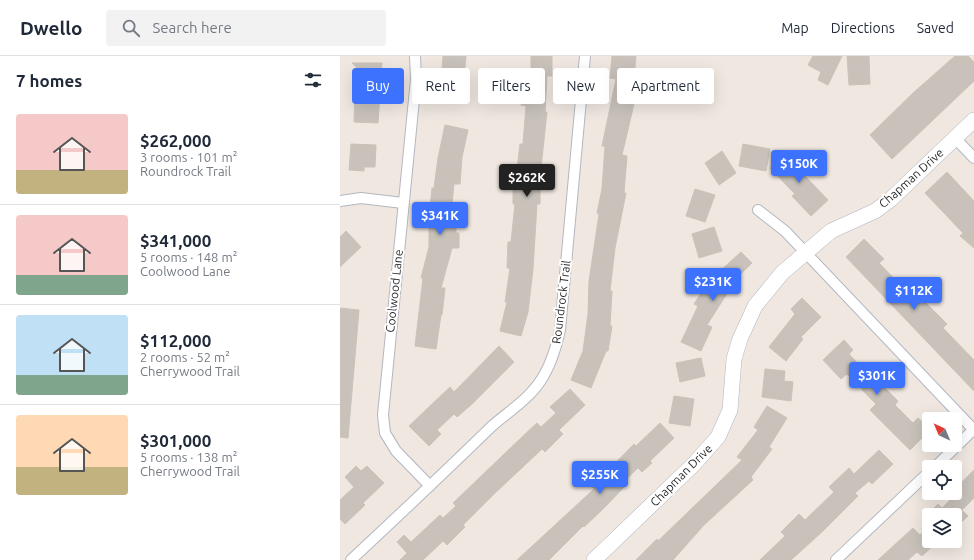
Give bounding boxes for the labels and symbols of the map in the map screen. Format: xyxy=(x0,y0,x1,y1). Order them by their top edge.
street label: Chapman Drive xyxy=(876,146,946,210)
pin: $150K xyxy=(771,150,827,184)
pin: $262K xyxy=(499,164,555,198)
pin: $341K xyxy=(412,202,468,236)
street label: Coolwood Lane xyxy=(383,249,405,333)
street label: Roundrock Trail xyxy=(549,259,573,345)
pin: $231K xyxy=(685,268,741,302)
pin: $112K xyxy=(886,277,942,311)
pin: $301K xyxy=(849,362,905,396)
north arrow xyxy=(922,412,962,452)
street label: Chapman Drive xyxy=(647,441,715,509)
pin: $255K xyxy=(572,461,628,495)

